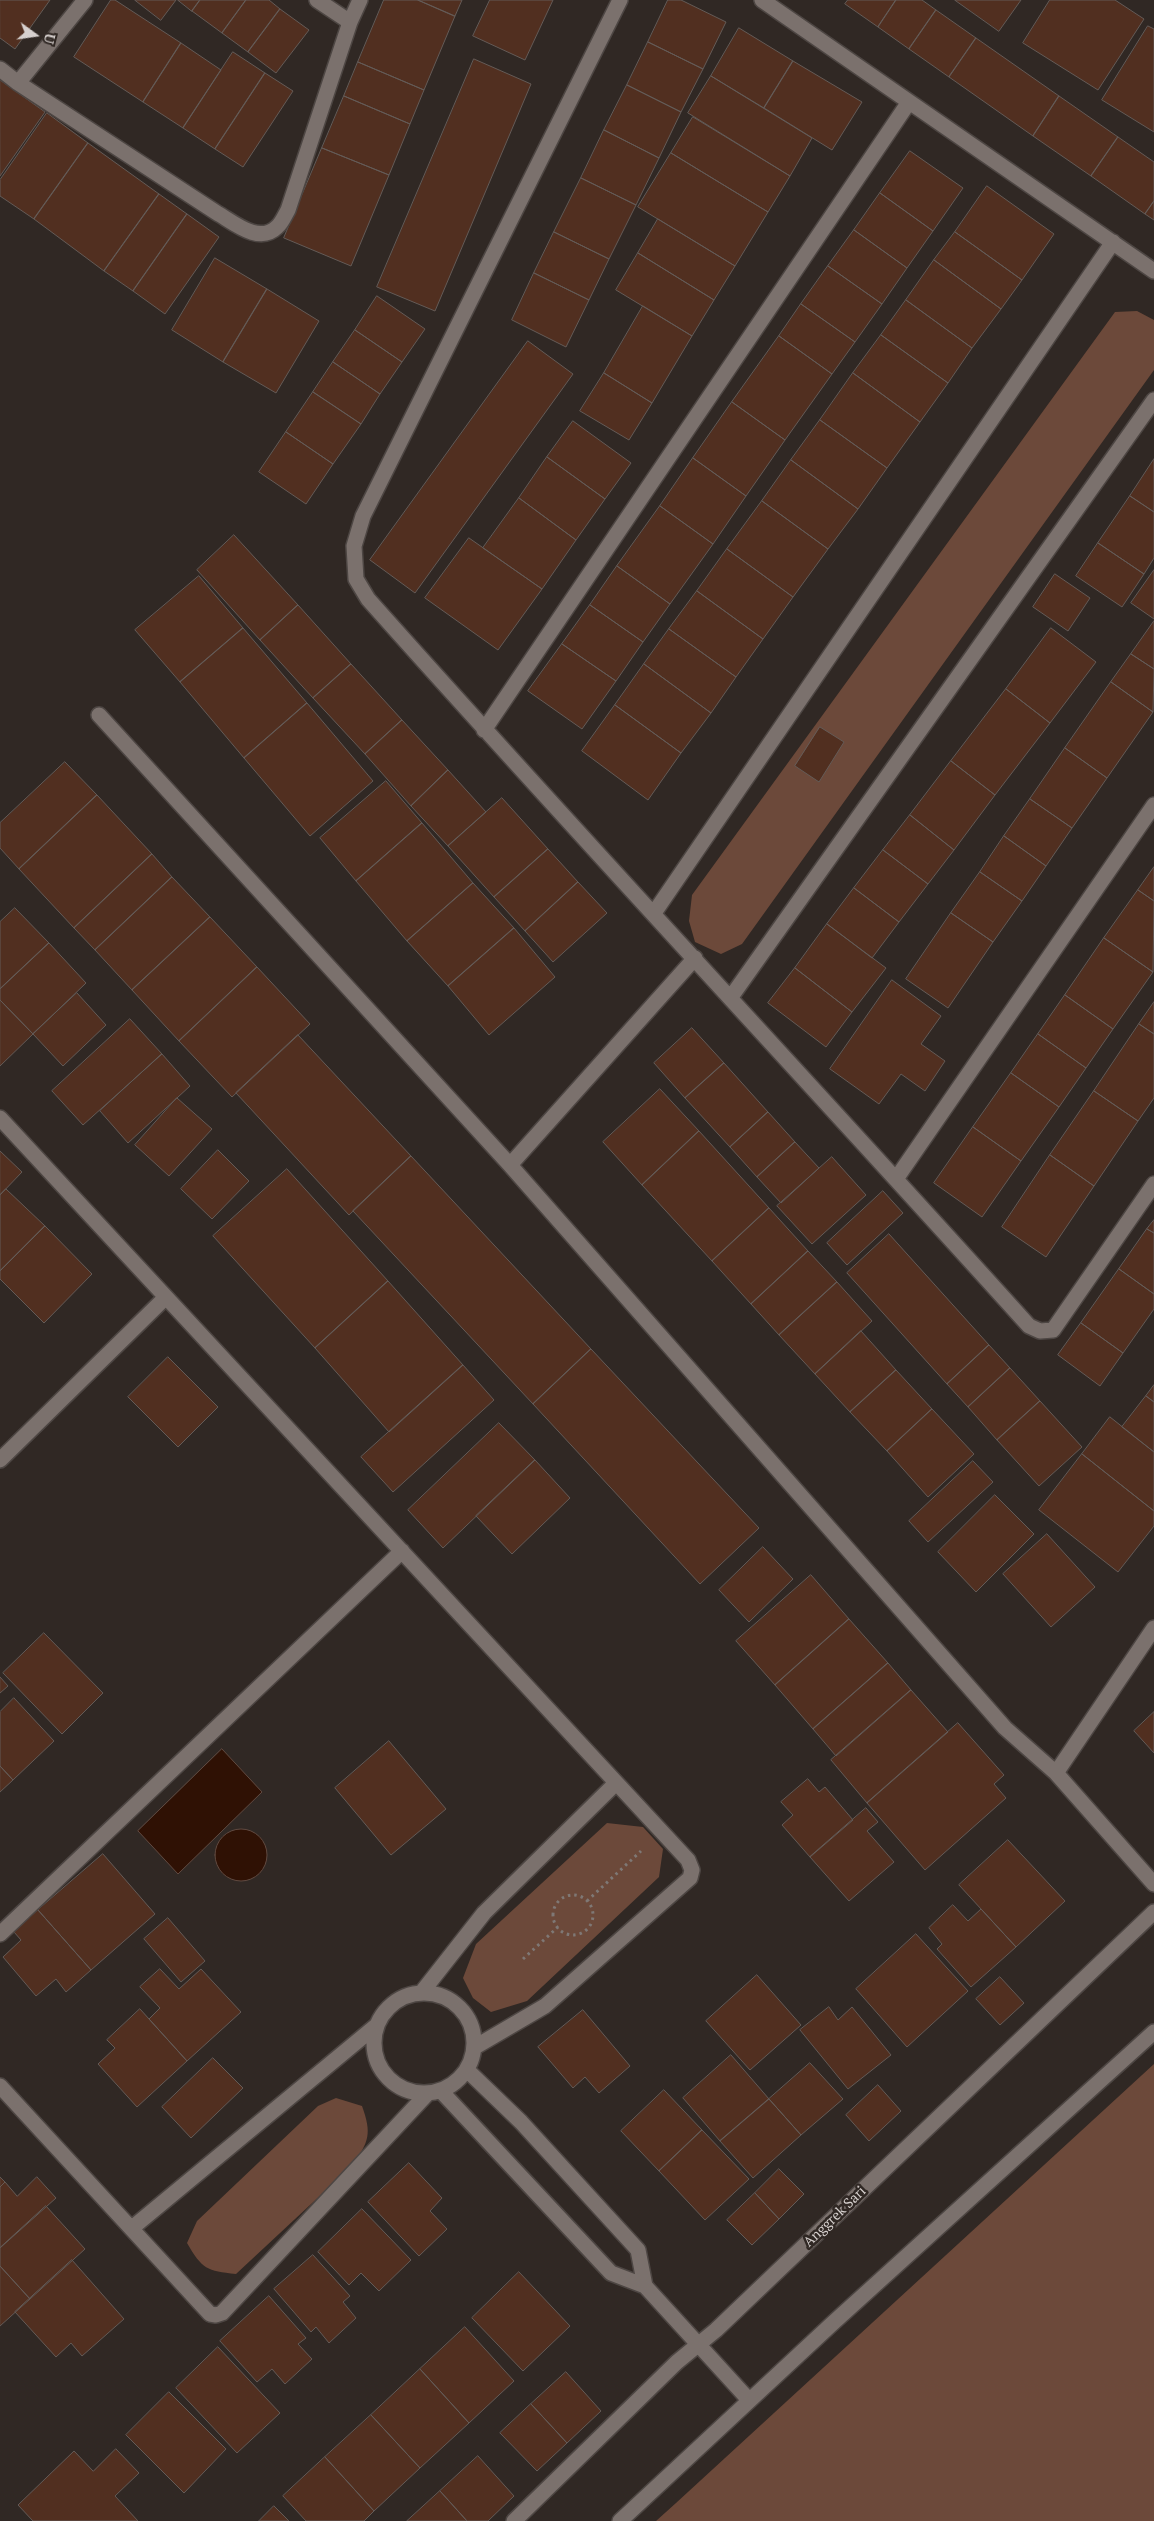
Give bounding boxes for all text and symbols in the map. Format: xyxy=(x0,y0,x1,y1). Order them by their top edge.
north arrow xyxy=(10,10,60,60)
text: U xyxy=(40,32,60,46)
street label: Anggrek Sari xyxy=(800,2183,870,2251)

